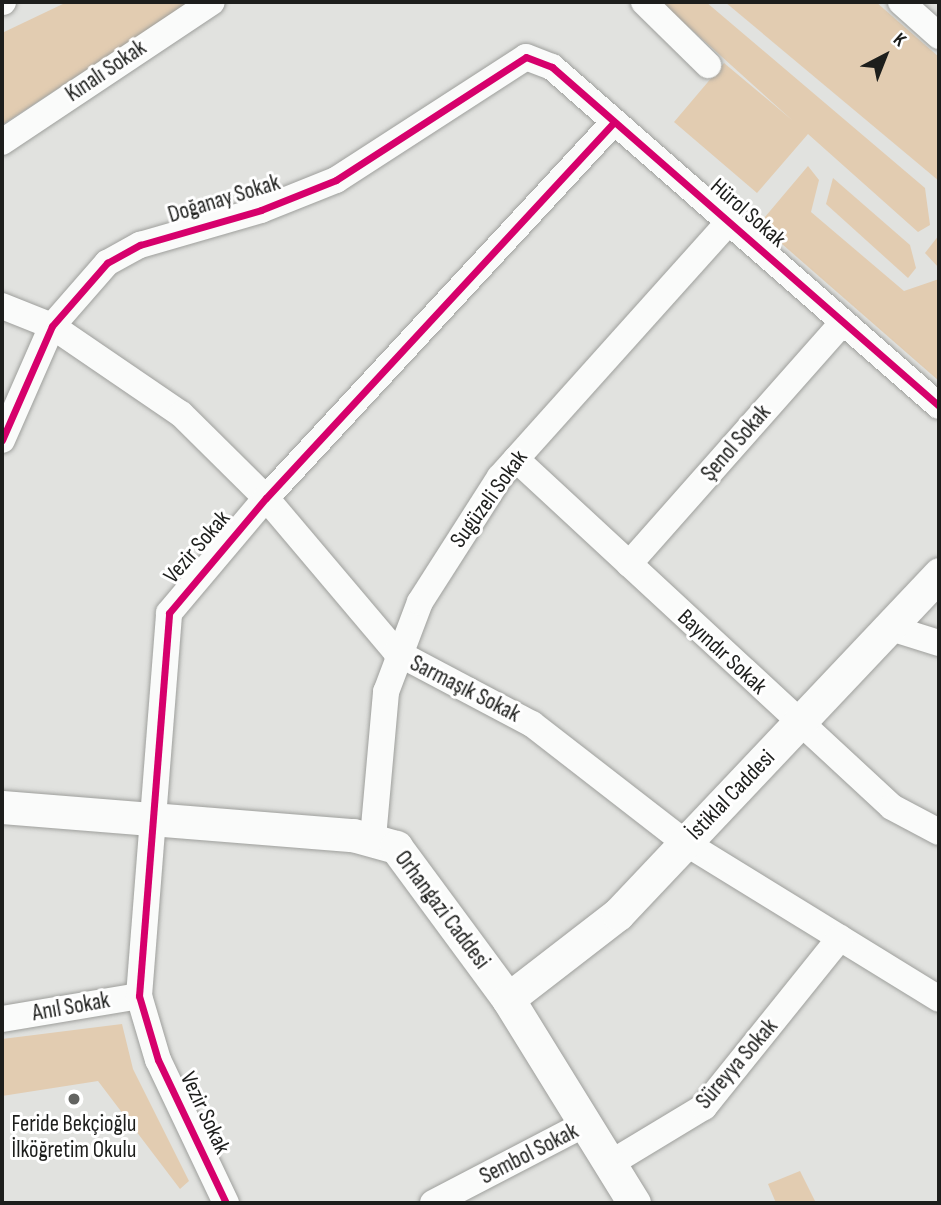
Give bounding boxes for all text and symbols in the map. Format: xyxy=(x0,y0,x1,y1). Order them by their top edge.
north arrow xyxy=(850,21,920,91)
text: K xyxy=(888,28,911,52)
street label: Kınalı Sokak xyxy=(60,34,152,108)
street label: Doğanay Sokak xyxy=(165,169,283,229)
street label: Hürol Sokak xyxy=(705,173,791,253)
street label: Şenol Sokak xyxy=(695,399,777,487)
street label: Sugüzeli Sokak xyxy=(444,445,534,553)
street label: Vezir Sokak xyxy=(158,505,236,589)
street label: Bayındır Sokak xyxy=(672,604,772,700)
street label: Sarmaşık Sokak xyxy=(405,650,525,728)
street label: İstiklal Caddesi xyxy=(681,744,781,846)
street label: Orhangazi Caddesi xyxy=(389,845,495,975)
street label: Anıl Sokak xyxy=(30,987,112,1027)
street label: Süreyya Sokak xyxy=(690,1013,784,1115)
street label: Vezir Sokak xyxy=(174,1068,236,1158)
marker: Feride Bekçioğlu İlköğretim Okulu xyxy=(66,1091,82,1107)
place label: Feride Bekçioğlu İlköğretim Okulu xyxy=(12,1110,136,1164)
street label: Sembol Sokak xyxy=(475,1117,583,1191)

